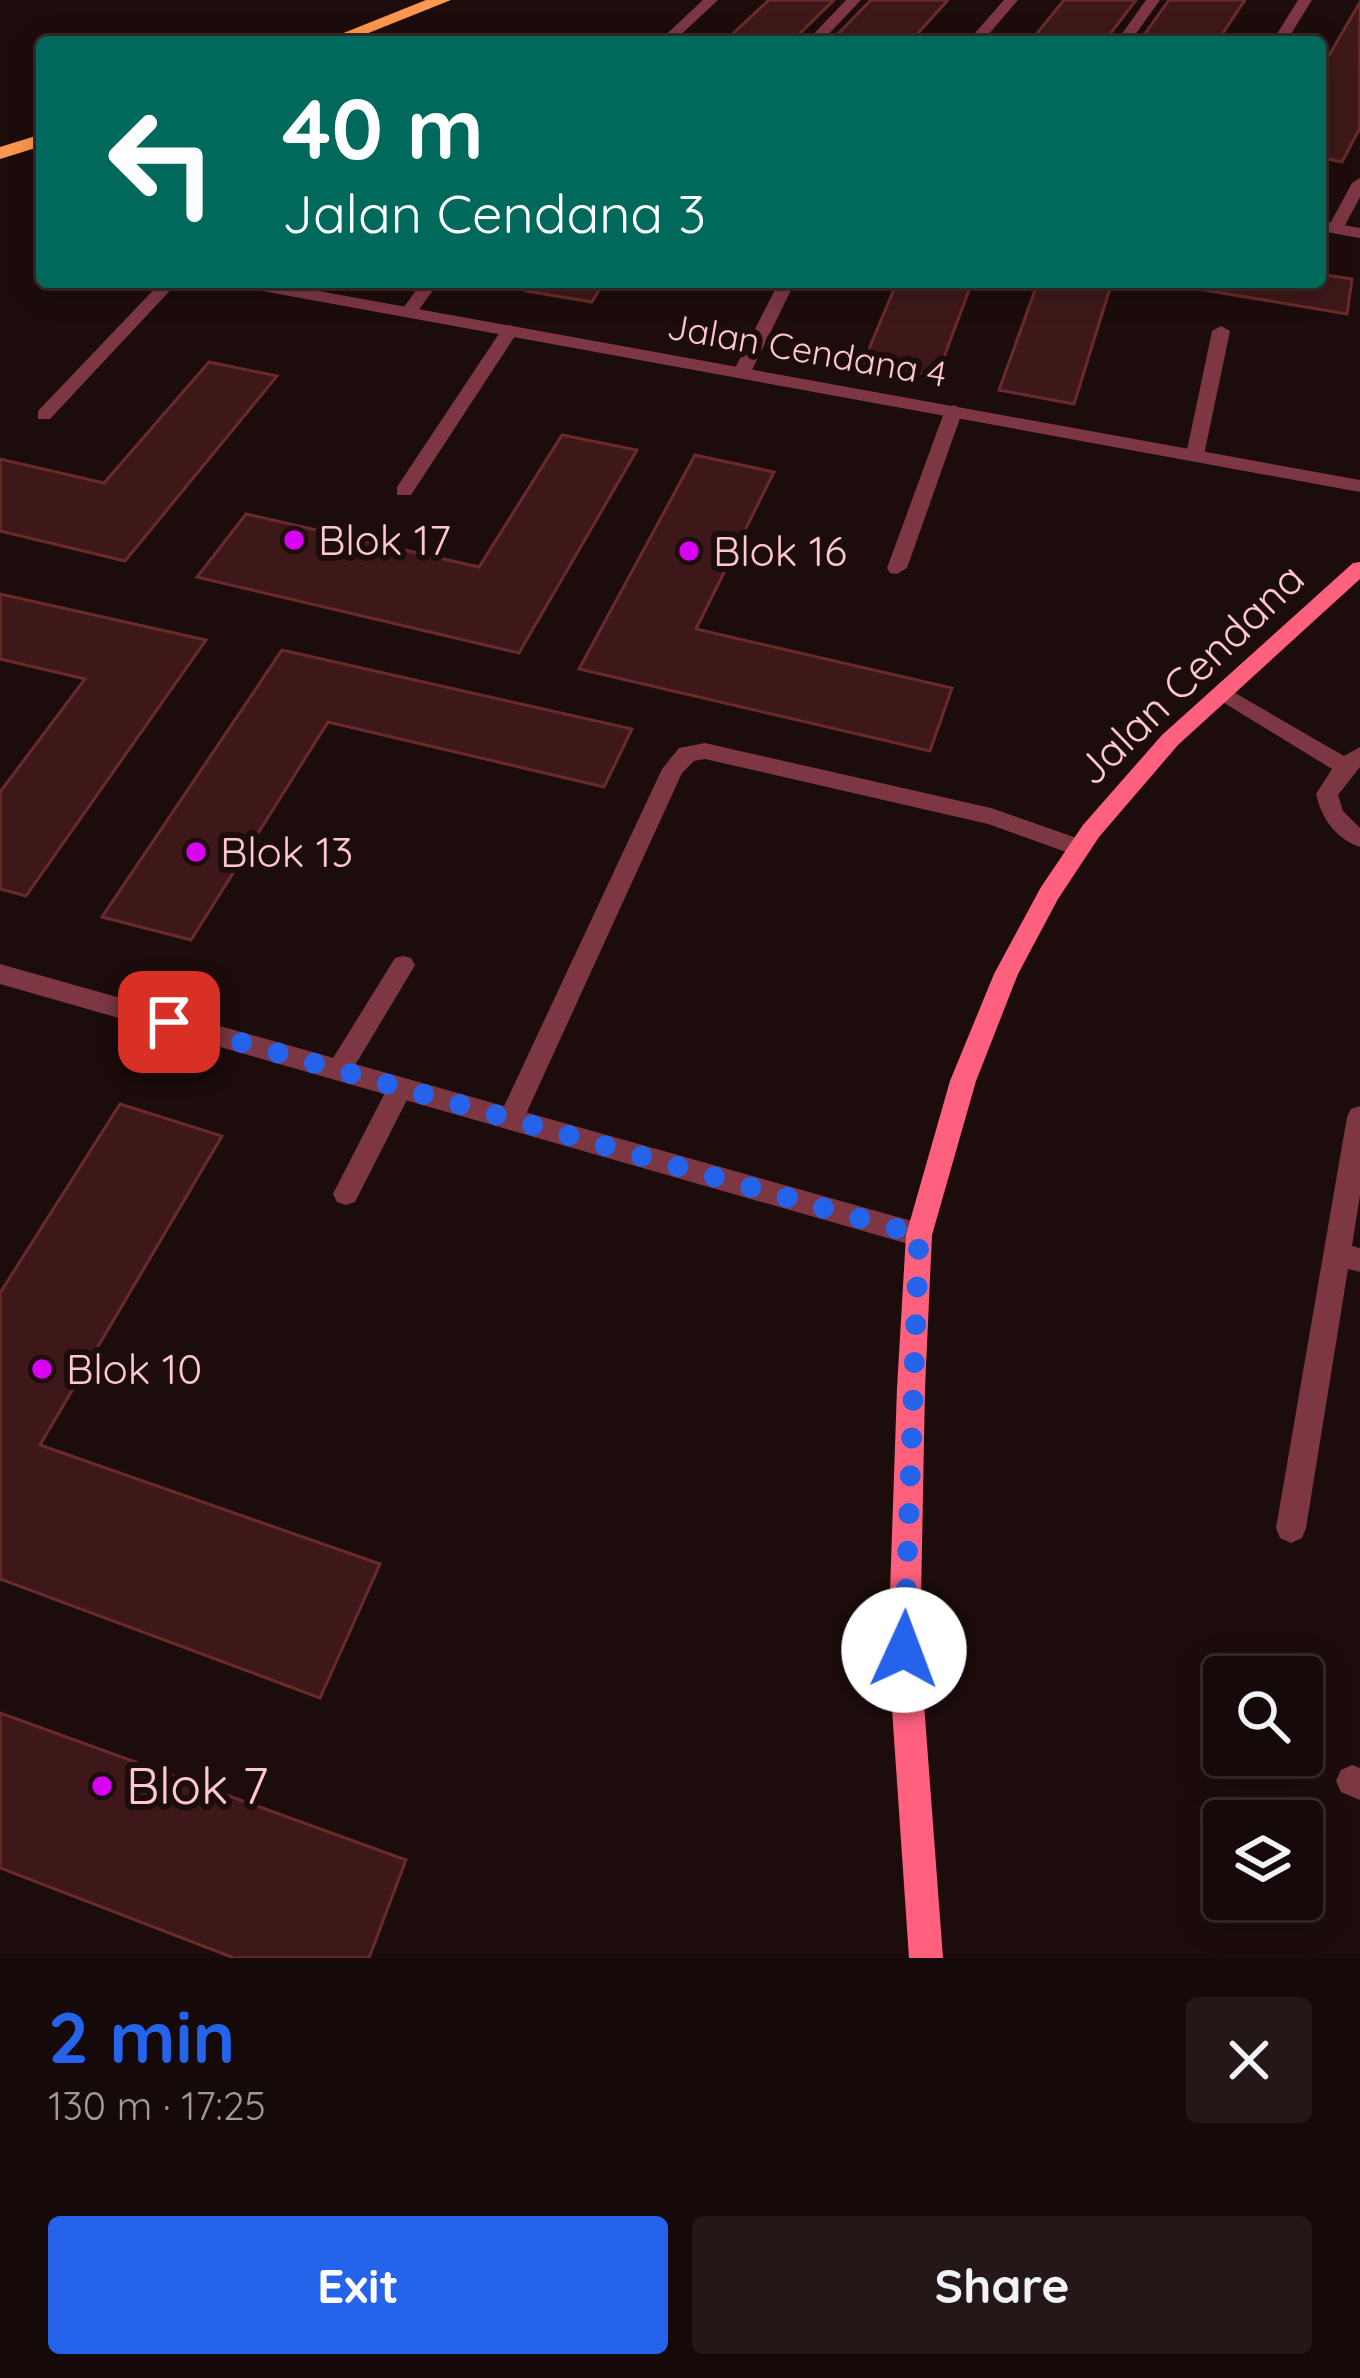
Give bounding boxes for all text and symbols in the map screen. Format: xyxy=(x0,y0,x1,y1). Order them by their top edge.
text: 40 m xyxy=(282,75,484,180)
icon: left xyxy=(84,84,240,240)
text: Jalan Cendana 3 xyxy=(282,179,706,247)
street label: Jalan Cendana 4 xyxy=(664,303,950,396)
place label: Blok 17 xyxy=(318,513,451,566)
place label: Blok 16 xyxy=(713,524,847,577)
marker: Blok 17 xyxy=(281,527,307,553)
marker: Blok 16 xyxy=(676,538,702,564)
street label: Jalan Cendana xyxy=(1065,552,1315,796)
place label: Blok 13 xyxy=(220,825,353,878)
marker: Blok 13 xyxy=(183,839,209,865)
pin xyxy=(118,971,220,1073)
icon: arrive xyxy=(136,989,202,1055)
place label: Blok 10 xyxy=(66,1342,202,1395)
marker: Blok 10 xyxy=(29,1356,55,1382)
position arrow xyxy=(841,1587,967,1713)
map controls xyxy=(1203,1656,1323,1920)
button: search xyxy=(1203,1656,1323,1776)
place label: Blok 7 xyxy=(126,1753,268,1817)
marker: Blok 7 xyxy=(89,1773,115,1799)
button: layers xyxy=(1203,1800,1323,1920)
text: 2 min xyxy=(48,1991,235,2081)
button: close xyxy=(1186,1997,1312,2123)
text: 130 m · 17:25 xyxy=(48,2081,266,2130)
button: Exit xyxy=(48,2216,668,2354)
button: Share xyxy=(692,2216,1312,2354)

